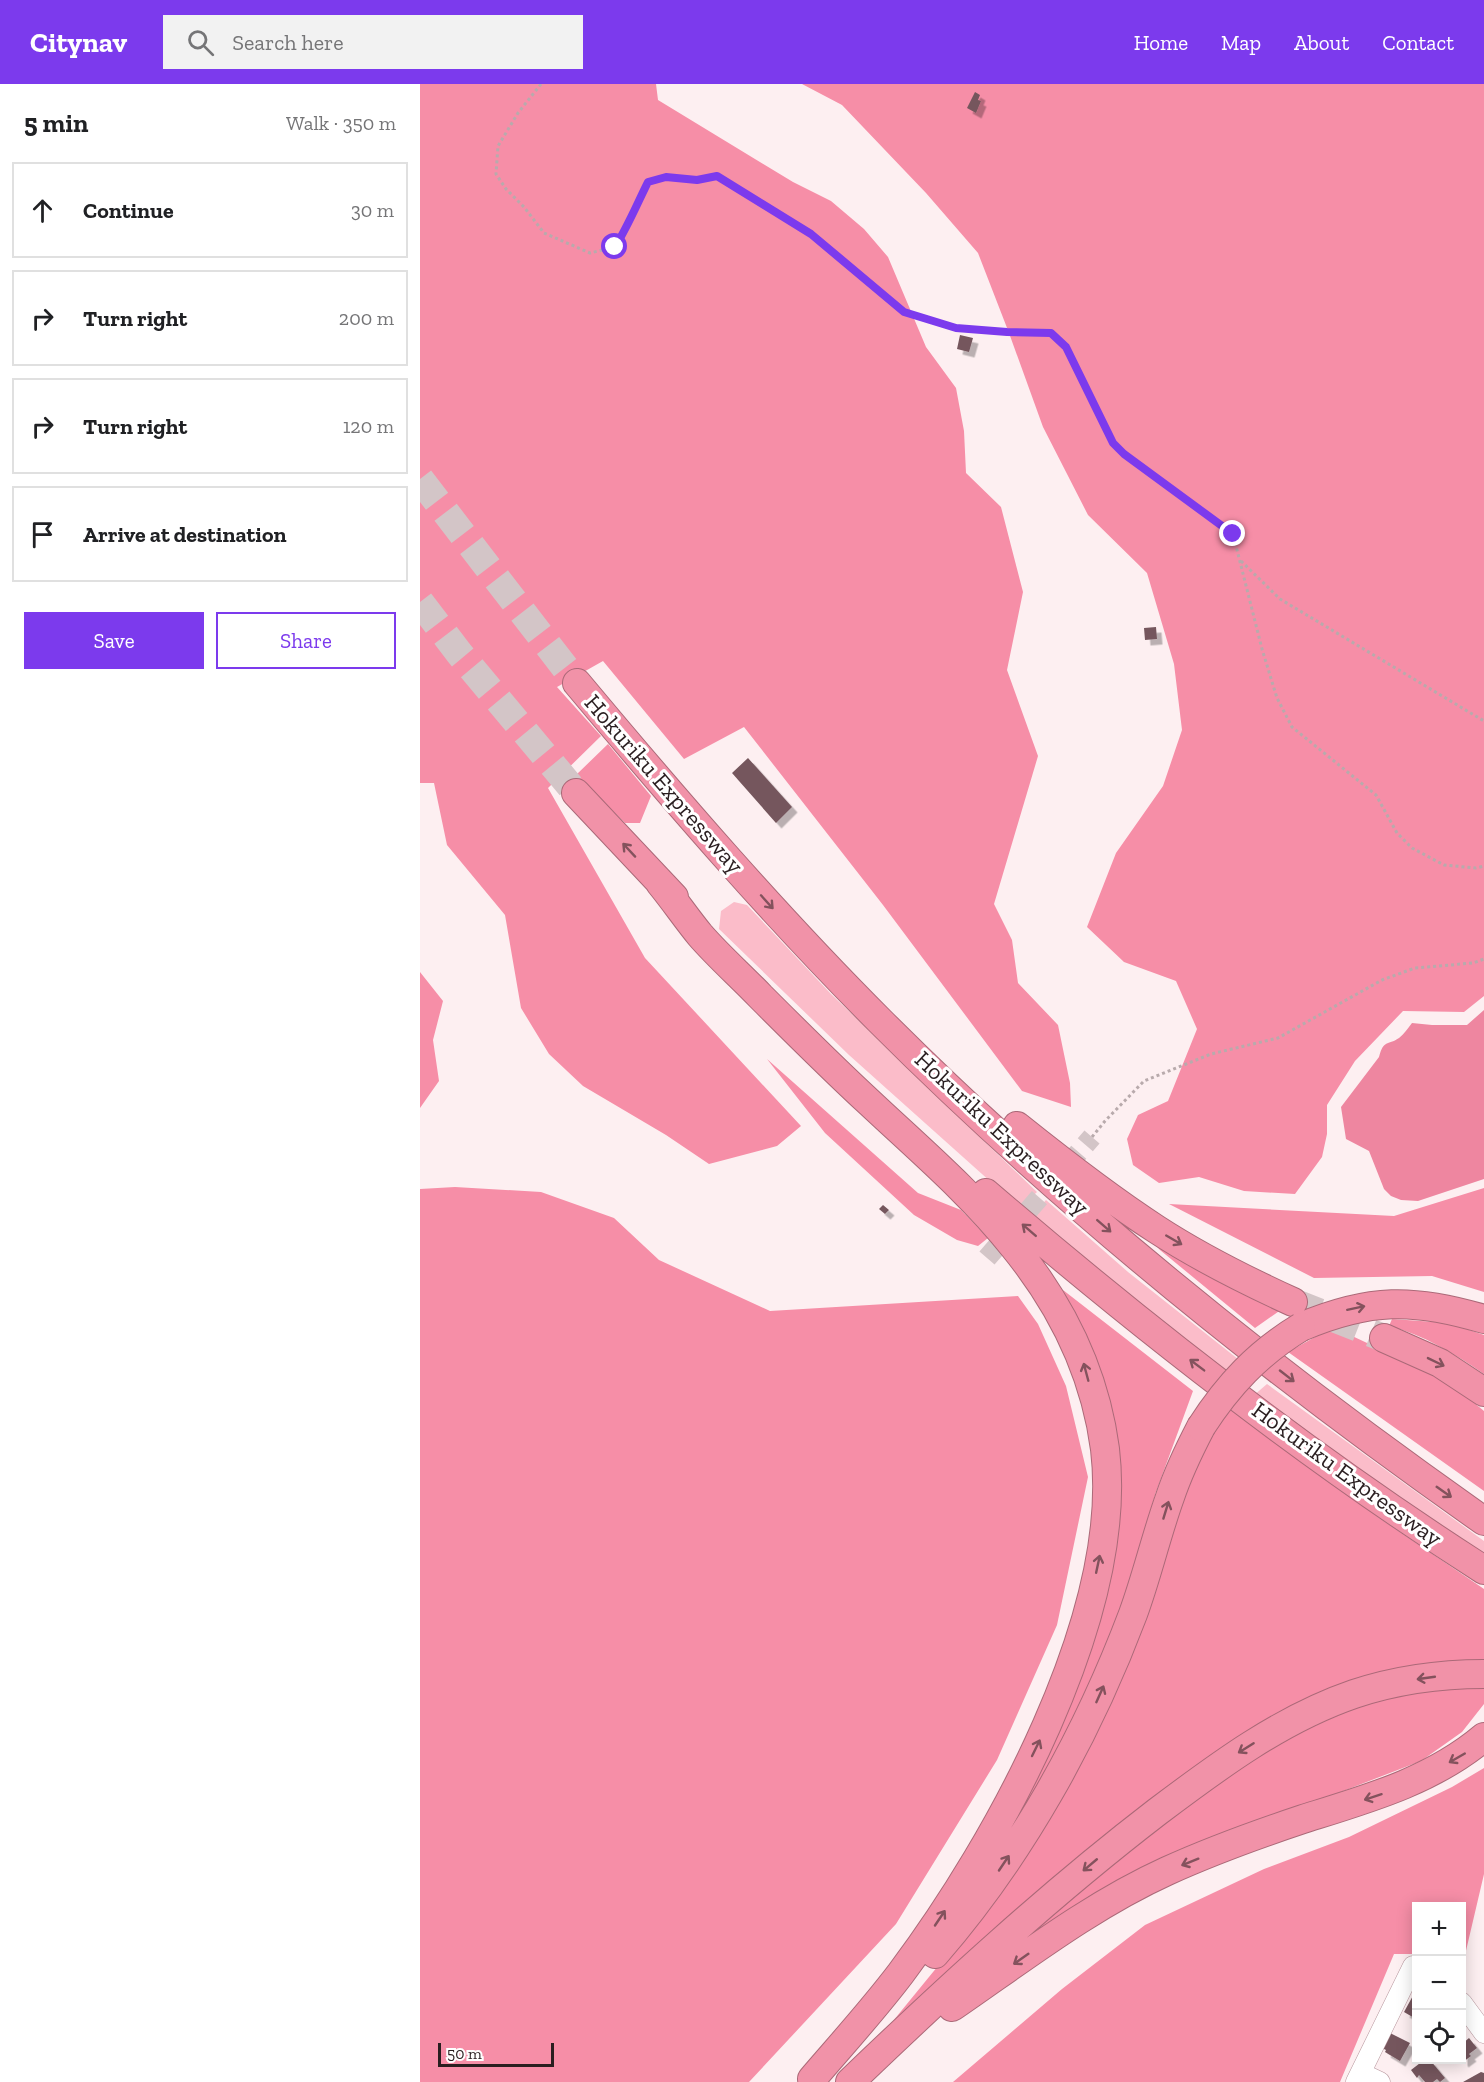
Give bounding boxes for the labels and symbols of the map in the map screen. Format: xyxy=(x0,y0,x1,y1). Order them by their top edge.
route start xyxy=(601,233,627,259)
route end xyxy=(1219,520,1245,546)
street label: Hokuriku Expressway xyxy=(579,688,751,880)
one-way arrow xyxy=(622,842,636,857)
one-way arrow xyxy=(760,894,774,909)
street label: Hokuriku Expressway xyxy=(909,1044,1096,1221)
one-way arrow xyxy=(1096,1219,1111,1233)
one-way arrow xyxy=(1021,1223,1037,1236)
one-way arrow xyxy=(1165,1235,1183,1246)
one-way arrow xyxy=(1346,1302,1365,1314)
one-way arrow xyxy=(1426,1356,1444,1368)
one-way arrow xyxy=(1189,1359,1205,1372)
one-way arrow xyxy=(1080,1363,1092,1382)
one-way arrow xyxy=(1279,1370,1295,1383)
street label: Hokuriku Expressway xyxy=(1247,1395,1449,1553)
one-way arrow xyxy=(1435,1486,1451,1498)
one-way arrow xyxy=(1161,1501,1172,1520)
one-way arrow xyxy=(1093,1555,1105,1574)
one-way arrow xyxy=(1416,1672,1436,1683)
one-way arrow xyxy=(1095,1685,1107,1703)
one-way arrow xyxy=(1030,1740,1042,1758)
one-way arrow xyxy=(1238,1743,1255,1755)
one-way arrow xyxy=(1449,1752,1466,1764)
one-way arrow xyxy=(1364,1792,1383,1803)
one-way arrow xyxy=(998,1855,1010,1872)
one-way arrow xyxy=(1181,1857,1199,1868)
one-way arrow xyxy=(1083,1858,1098,1872)
one-way arrow xyxy=(934,1910,946,1927)
one-way arrow xyxy=(1013,1953,1030,1965)
scale bar xyxy=(438,2040,554,2068)

